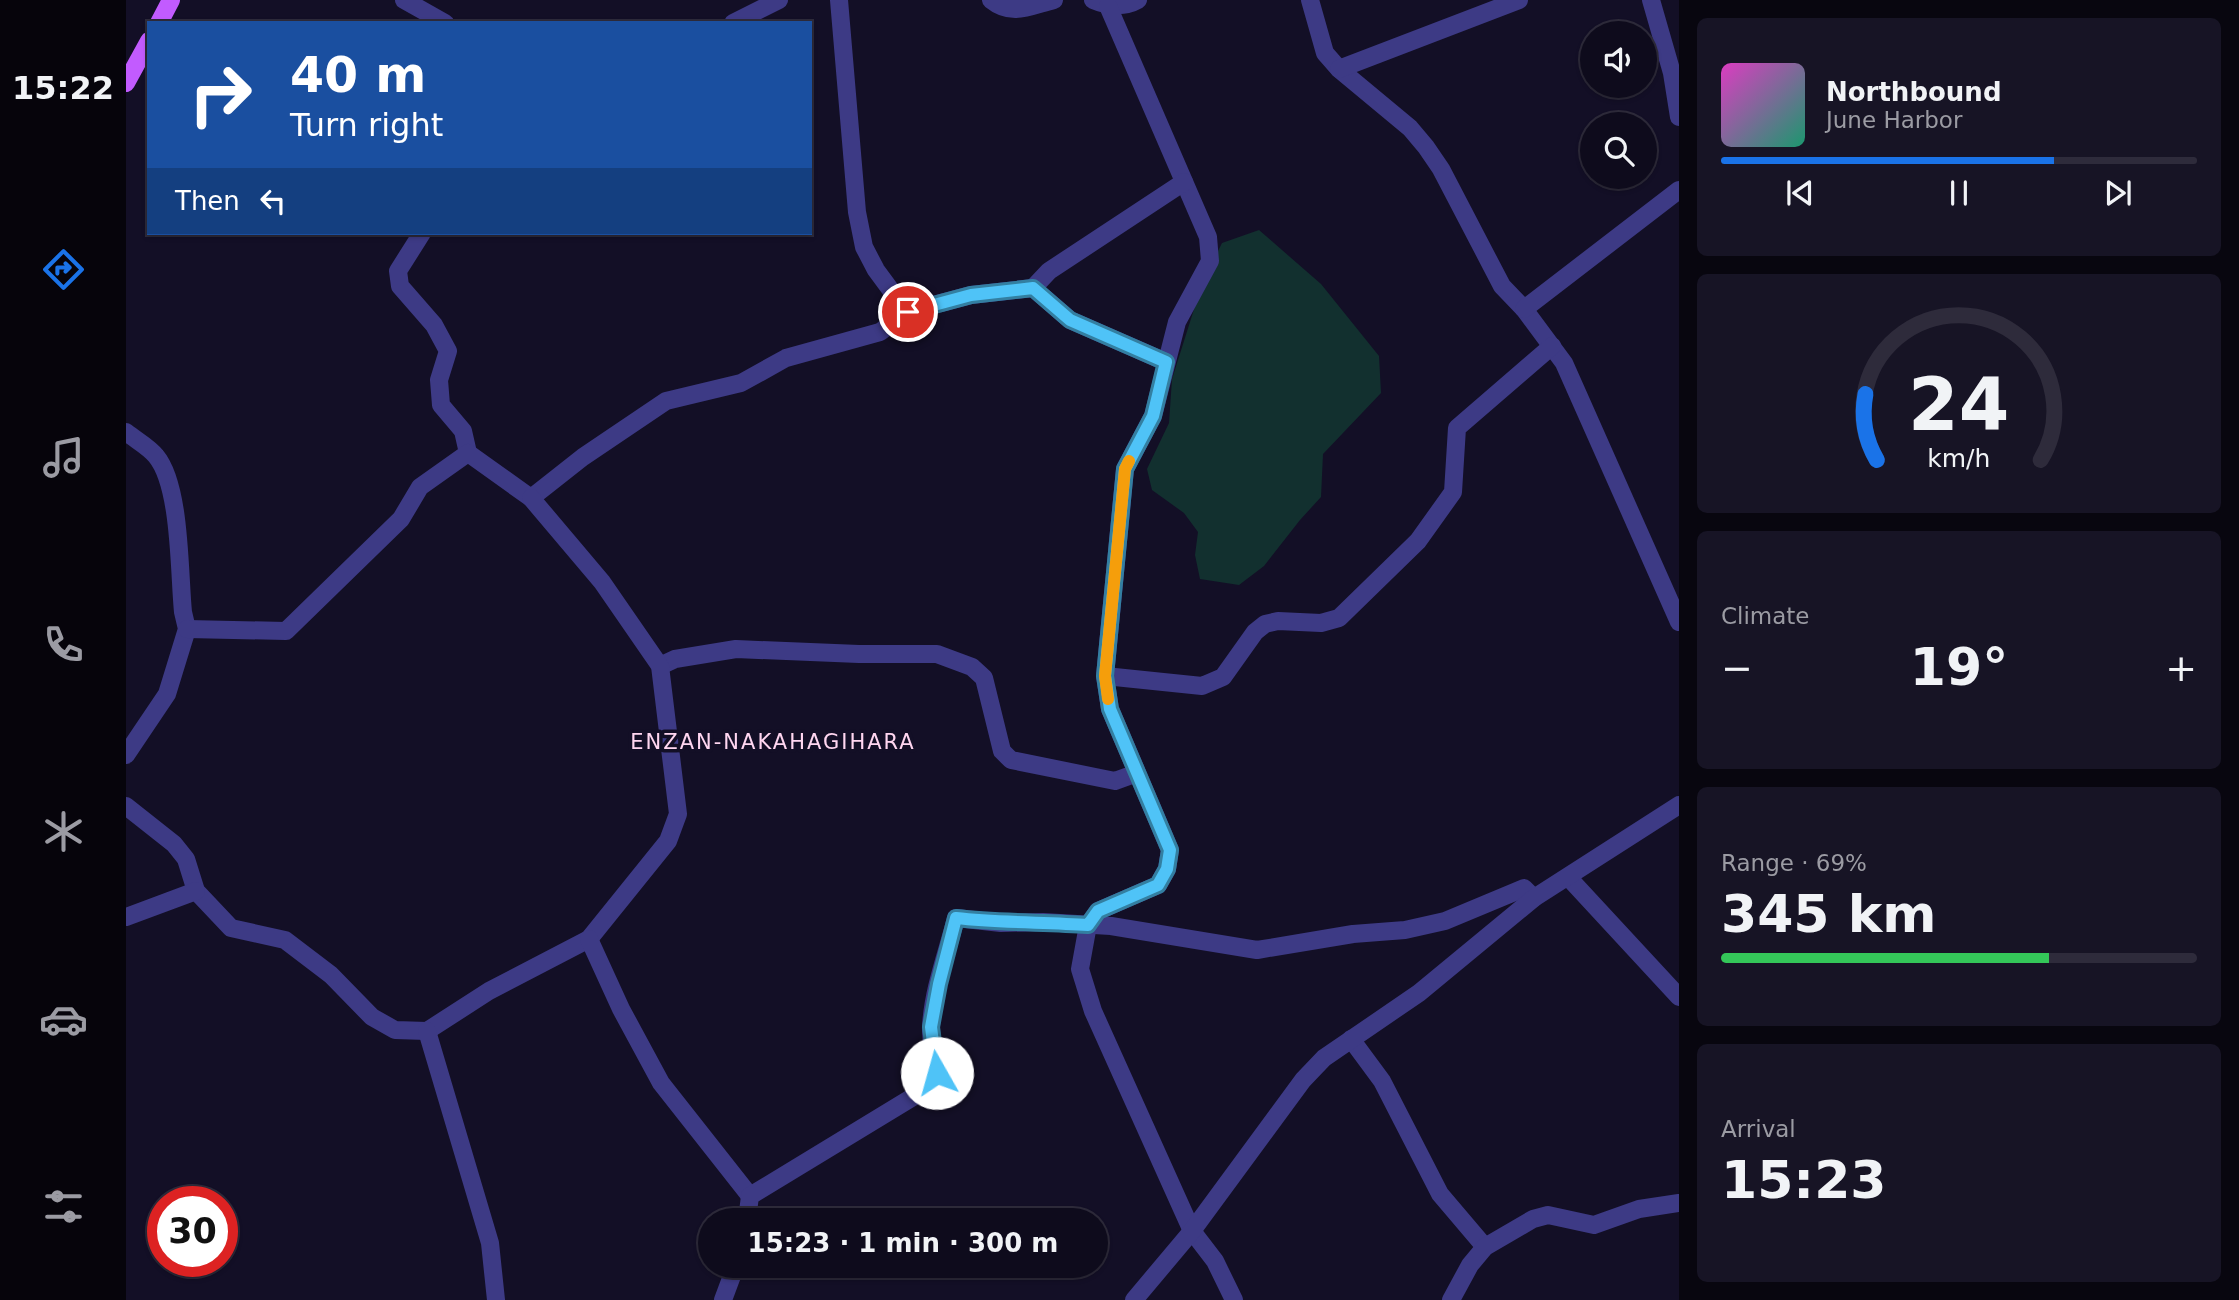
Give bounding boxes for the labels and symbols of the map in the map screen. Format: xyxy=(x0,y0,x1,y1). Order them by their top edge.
pin xyxy=(878,282,938,342)
district label: ENZAN-NAKAHAGIHARA xyxy=(630,730,916,754)
position arrow xyxy=(900,1036,974,1110)
speed limit sign: 30 xyxy=(147,1186,238,1277)

